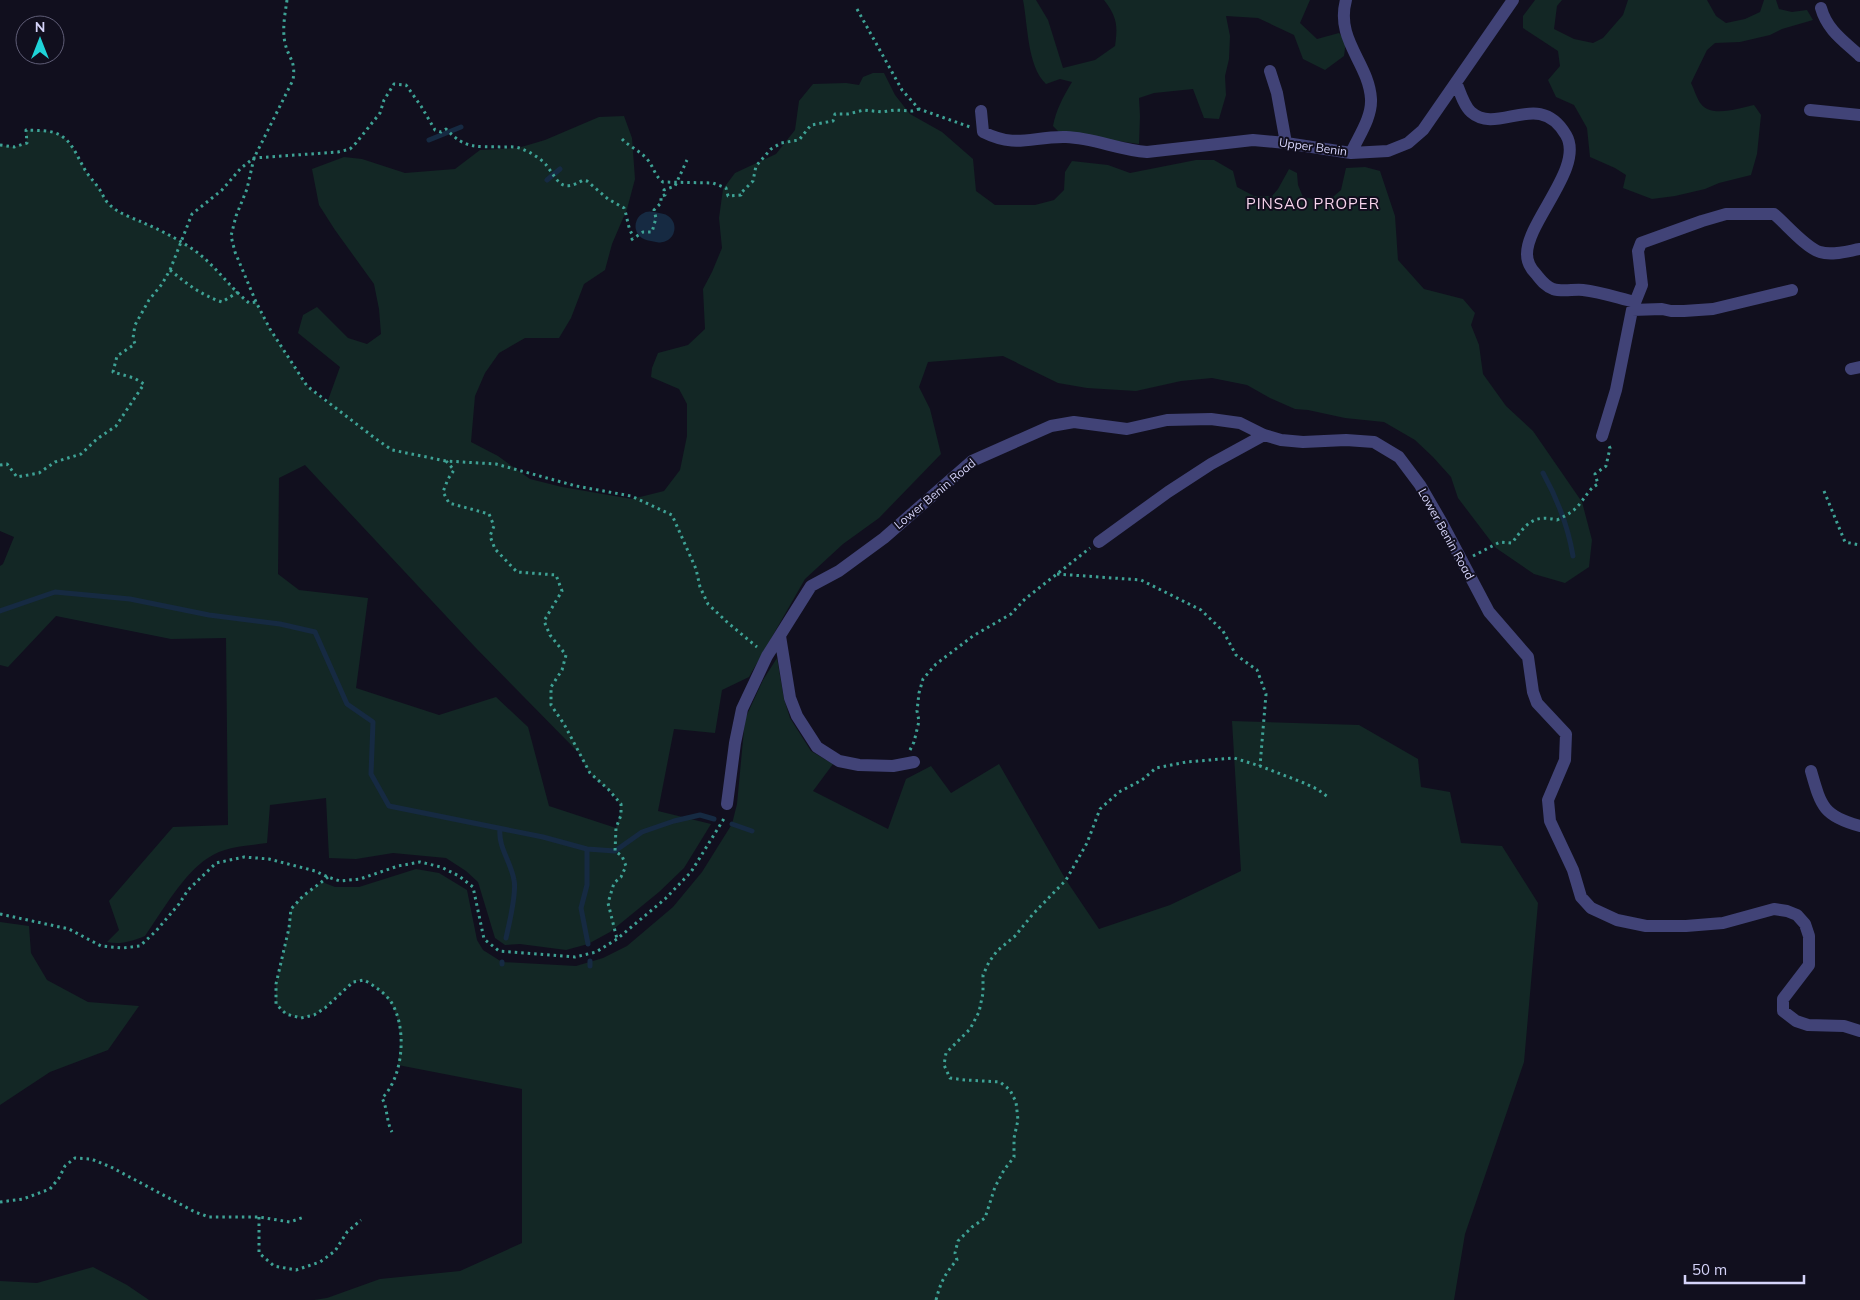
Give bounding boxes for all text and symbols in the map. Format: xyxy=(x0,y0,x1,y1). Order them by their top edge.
north arrow xyxy=(15,15,65,65)
text: N xyxy=(35,18,45,36)
street label: Upper Benin xyxy=(1278,134,1348,159)
district label: PINSAO PROPER xyxy=(1246,194,1380,213)
street label: Lower Benin Road xyxy=(891,455,978,532)
street label: Lower Benin Road xyxy=(1415,486,1478,582)
scale bar xyxy=(1685,1252,1804,1284)
text: 50 m xyxy=(1692,1260,1727,1279)

